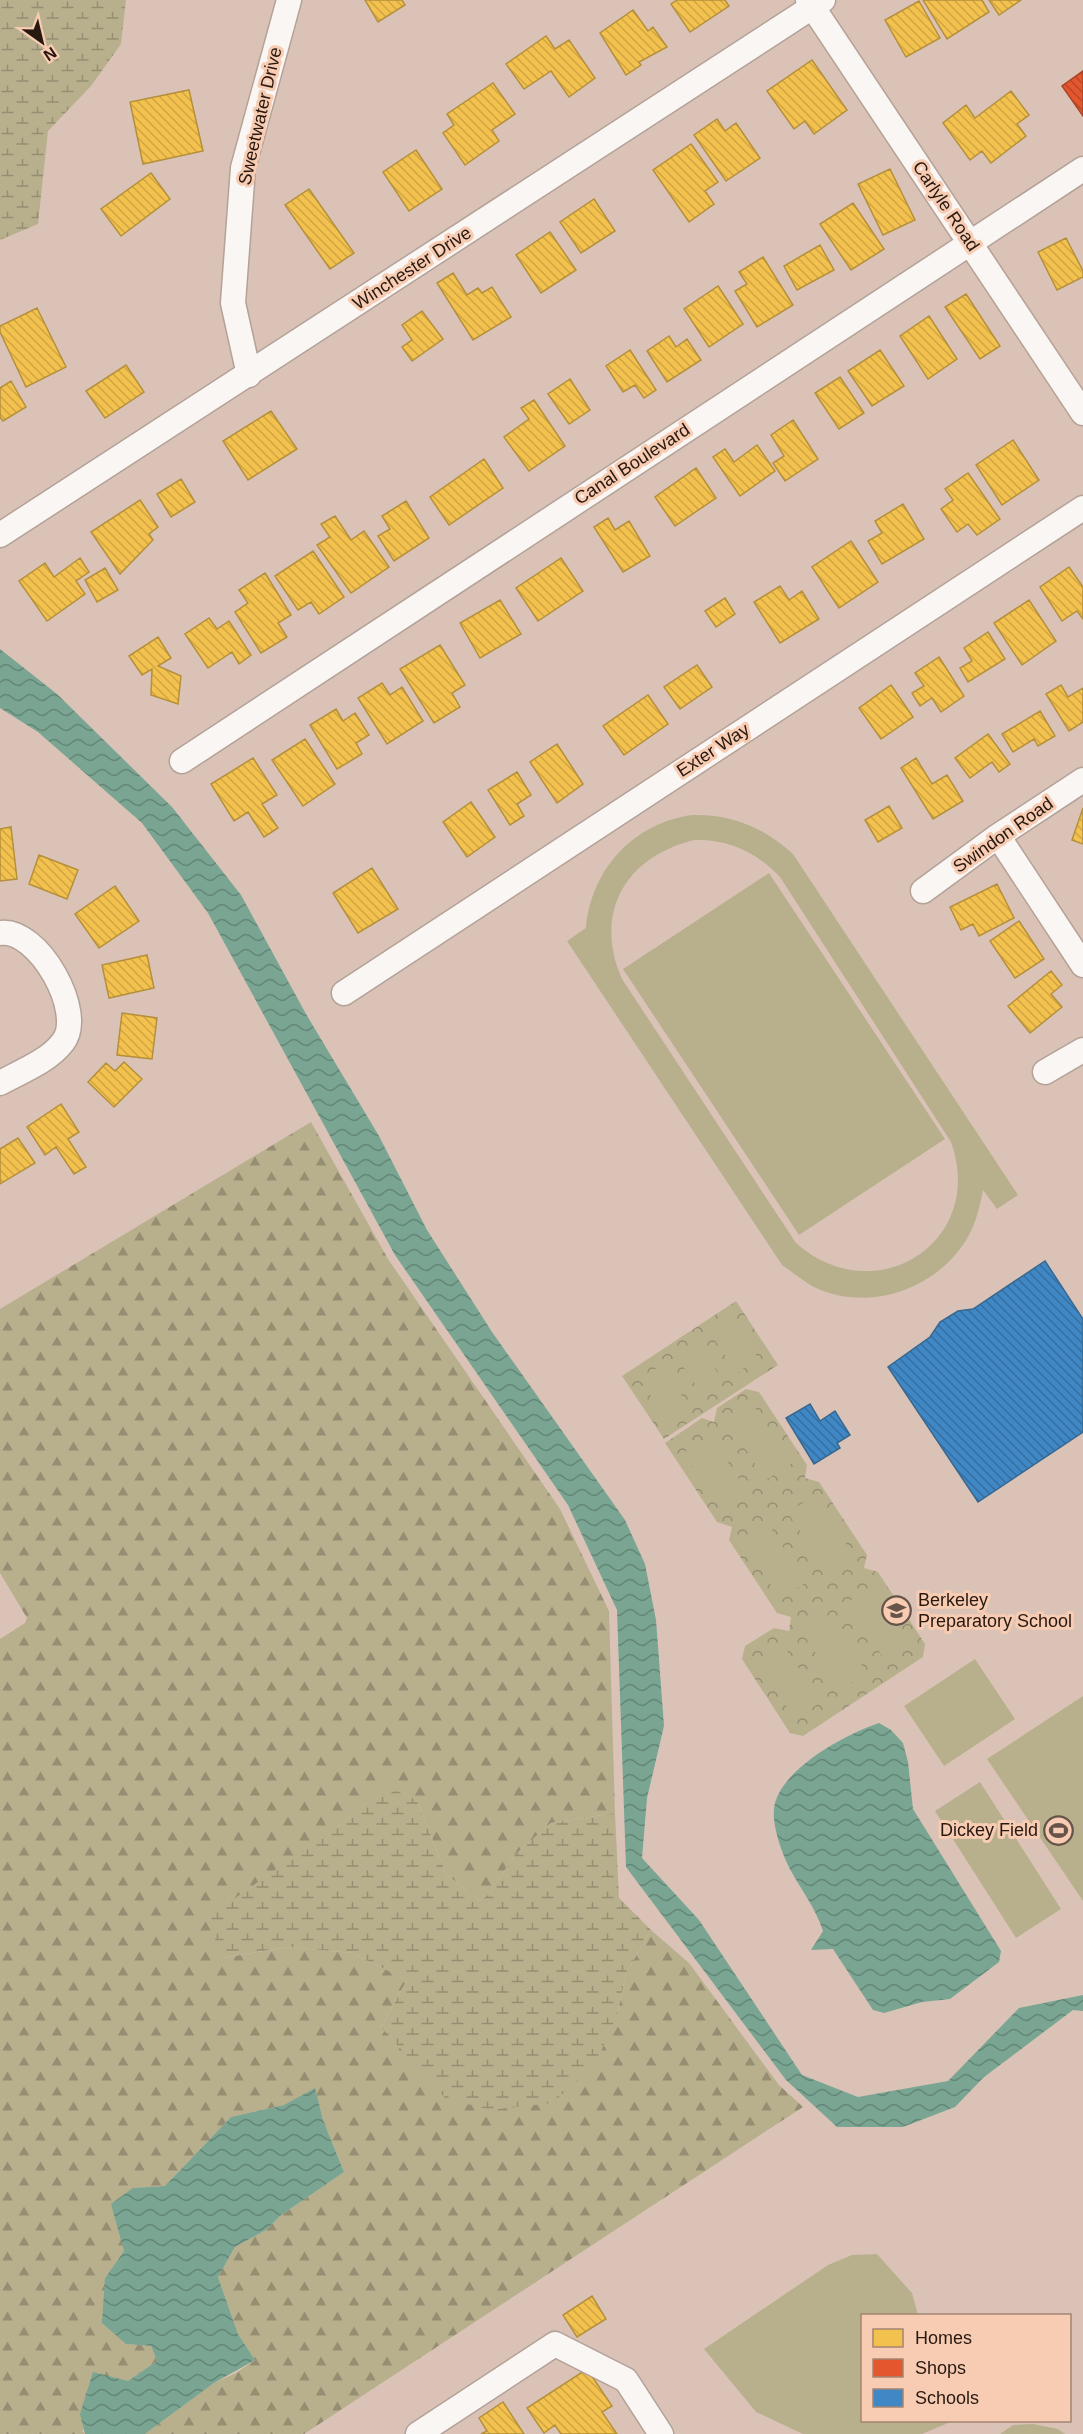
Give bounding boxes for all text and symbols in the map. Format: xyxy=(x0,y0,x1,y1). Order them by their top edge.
north arrow xyxy=(12,12,72,72)
text: N xyxy=(41,44,60,64)
street label: Sweetwater Drive xyxy=(234,45,286,187)
street label: Carlyle Road xyxy=(909,157,983,255)
street label: Winchester Drive xyxy=(349,222,475,314)
street label: Canal Boulevard xyxy=(571,419,693,509)
street label: Exter Way xyxy=(673,719,753,781)
street label: Swindon Road xyxy=(949,793,1057,877)
place label: Berkeley Preparatory School xyxy=(918,1590,1072,1631)
school or university icon: Berkeley Preparatory School xyxy=(881,1594,913,1626)
sports icon: Dickey Field xyxy=(1043,1814,1075,1846)
place label: Dickey Field xyxy=(940,1820,1038,1840)
legend xyxy=(861,2314,1071,2422)
text: Homes xyxy=(915,2328,972,2348)
text: Shops xyxy=(915,2358,966,2378)
text: Schools xyxy=(915,2388,979,2408)

